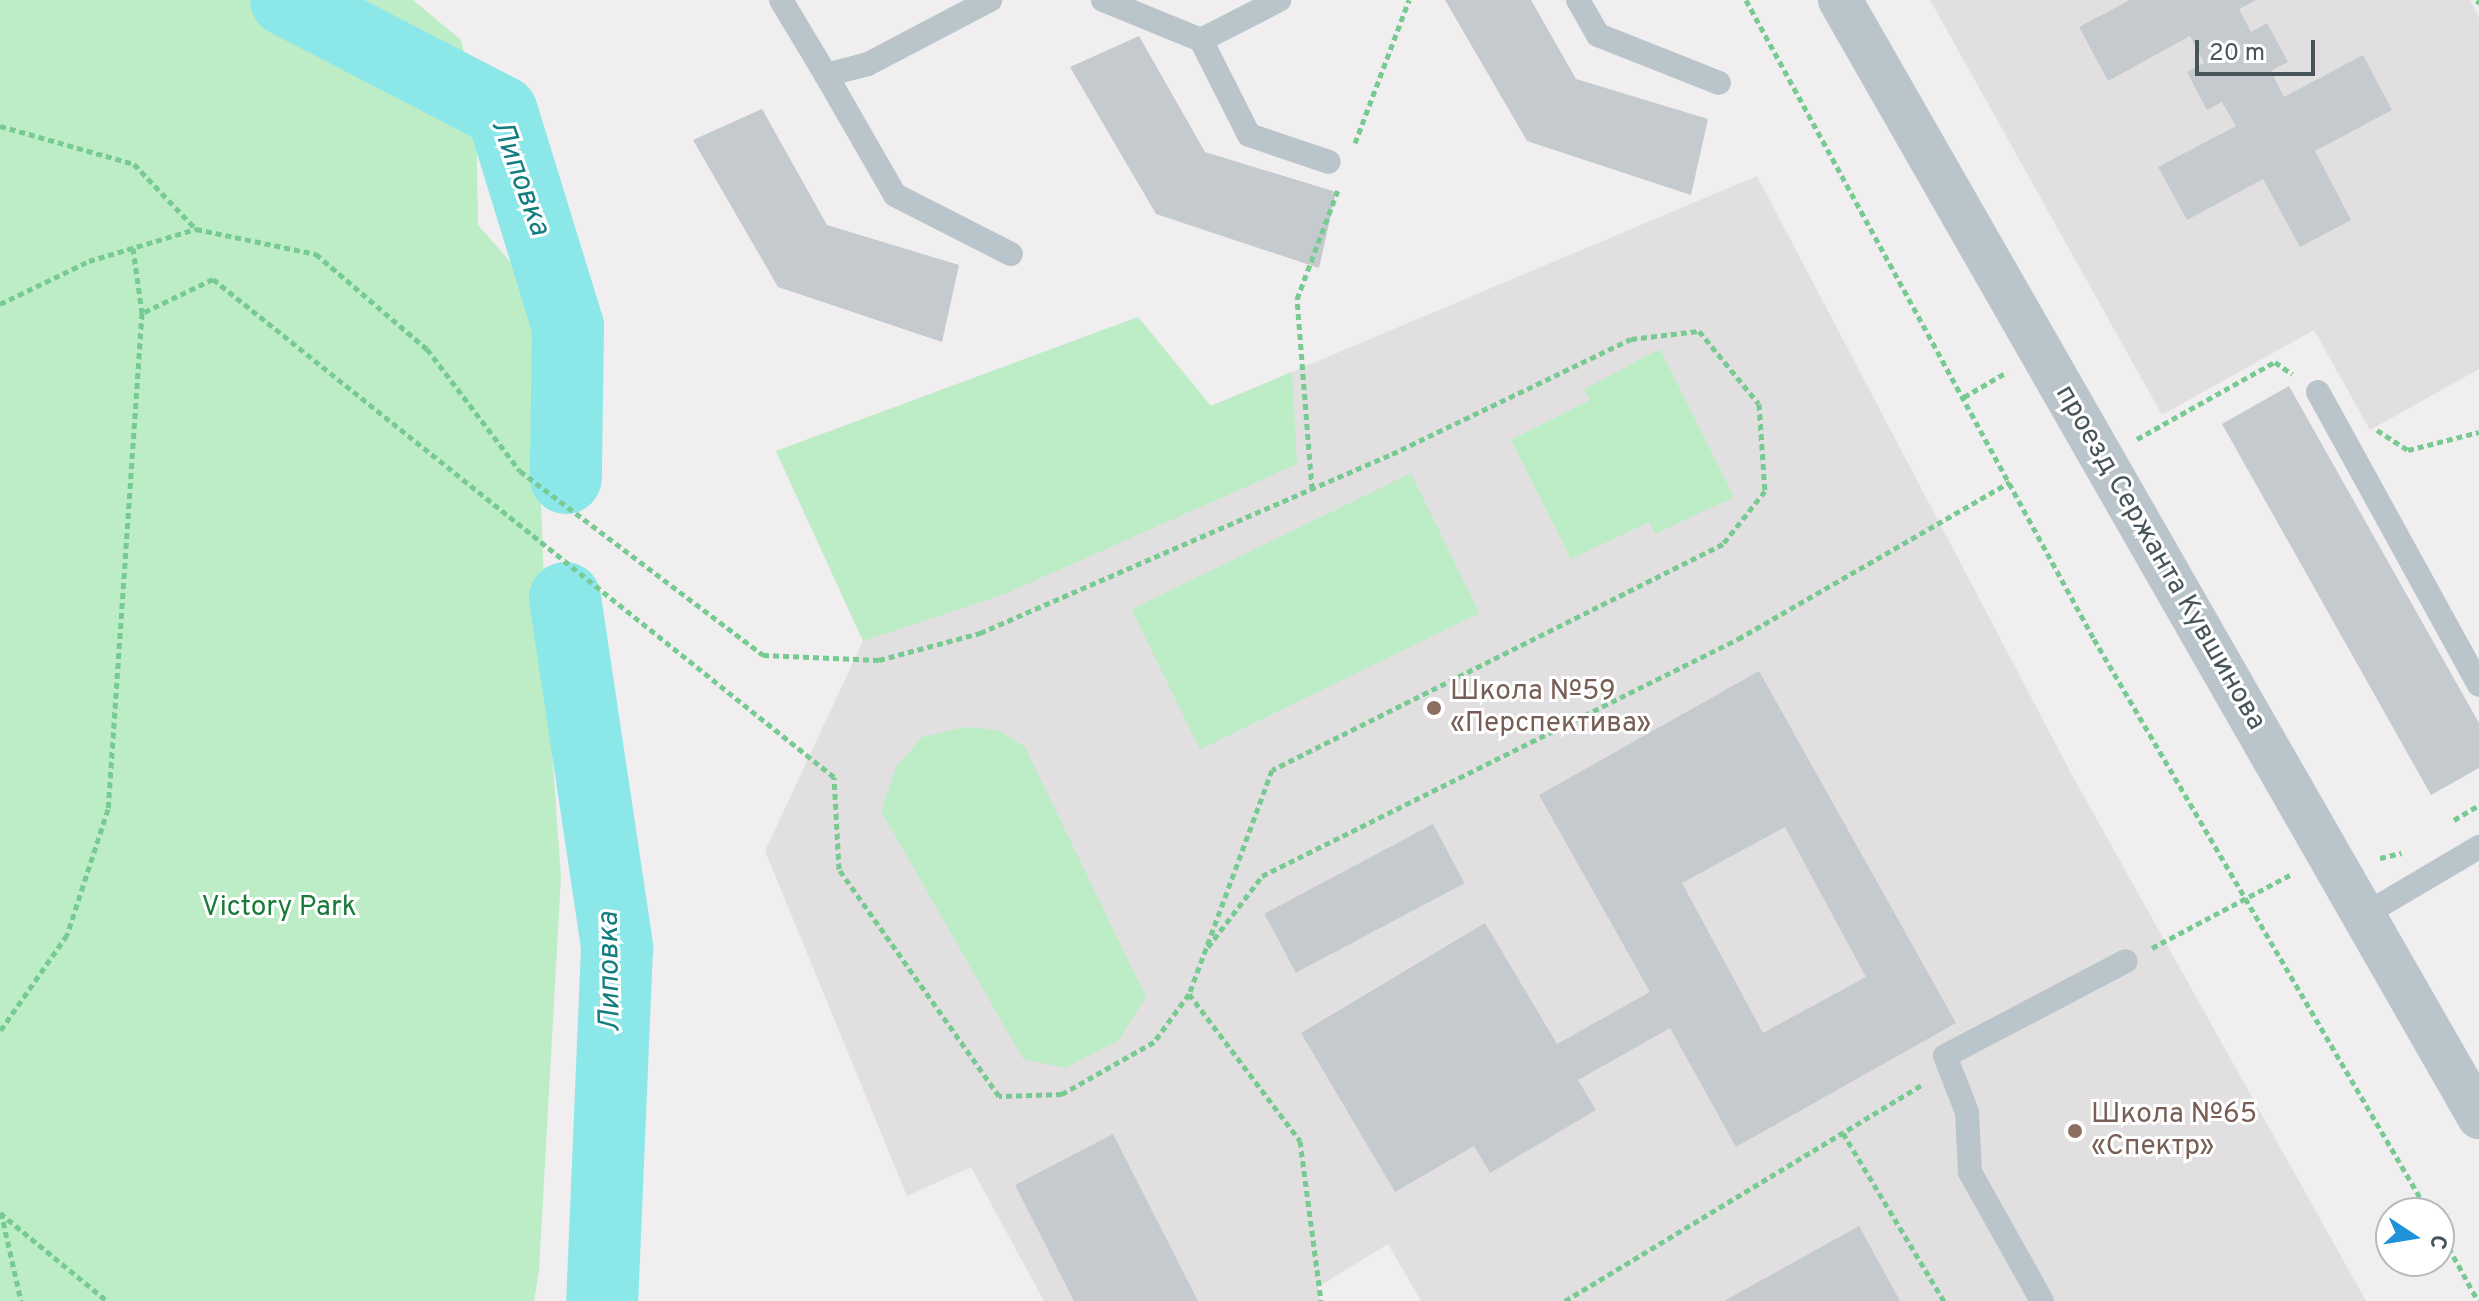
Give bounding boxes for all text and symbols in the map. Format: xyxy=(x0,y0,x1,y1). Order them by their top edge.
scale bar xyxy=(2199,24,2319,74)
text: 20 m xyxy=(2209,39,2265,69)
water label: Липовка xyxy=(481,115,557,241)
street label: проезд Сержанта Кувшинова xyxy=(2047,380,2273,736)
place label: Школа №59 «Перспектива» xyxy=(1450,675,1651,741)
marker: Школа №59 «Перспектива» xyxy=(1425,699,1443,717)
park label: Victory Park xyxy=(201,891,357,925)
water label: Липовка xyxy=(592,911,630,1033)
place label: Школа №65 «Спектр» xyxy=(2091,1098,2257,1164)
marker: Школа №65 «Спектр» xyxy=(2066,1122,2084,1140)
north arrow xyxy=(2375,1197,2455,1277)
text: С xyxy=(2422,1232,2452,1251)

